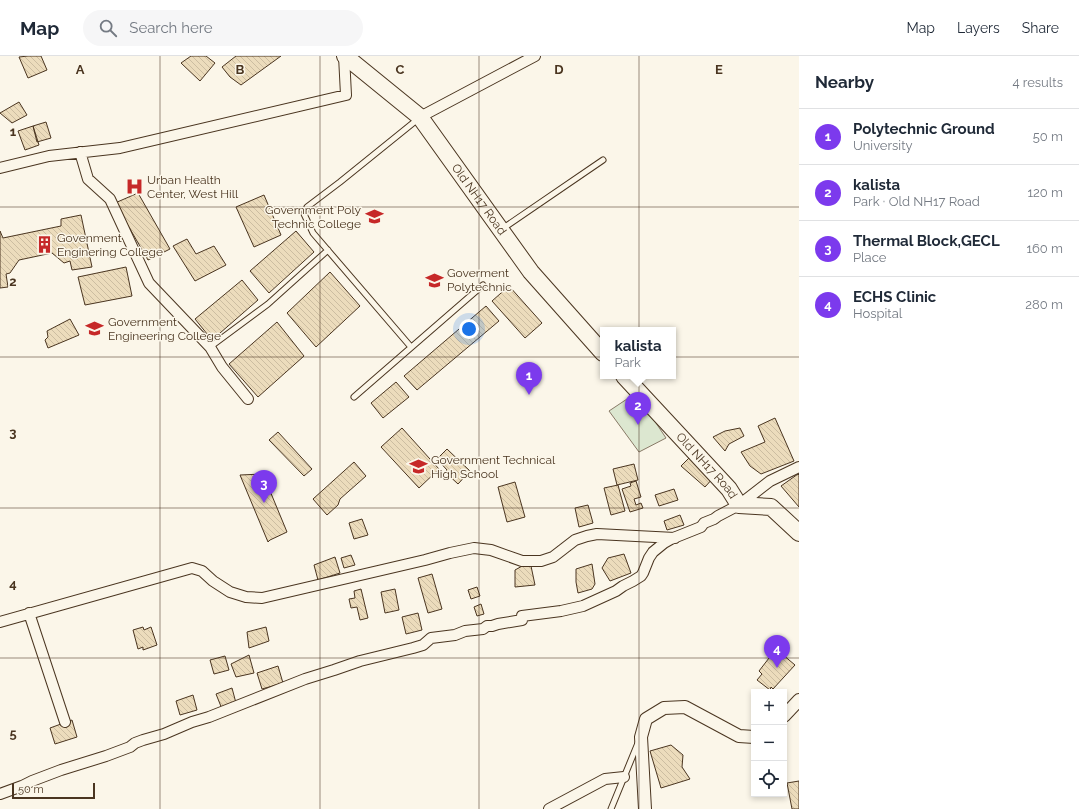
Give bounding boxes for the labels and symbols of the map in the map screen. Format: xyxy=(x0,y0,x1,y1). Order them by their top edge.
text: A xyxy=(76,62,85,77)
text: B xyxy=(236,62,245,77)
text: C xyxy=(396,62,405,77)
text: D xyxy=(554,62,564,77)
text: E xyxy=(715,62,723,77)
text: 1 xyxy=(10,124,17,139)
street label: Old NH17 Road xyxy=(449,161,509,238)
place label: Urban Health Center, West Hill xyxy=(147,173,239,201)
hospital icon: Urban Health Center, West Hill xyxy=(124,177,144,197)
place label: Government Poly Technic College xyxy=(265,203,361,231)
school or university icon: Government Poly Technic College xyxy=(364,207,384,227)
place label: Govenment Enginering College xyxy=(57,231,163,259)
building icon: Govenment Enginering College xyxy=(34,235,54,255)
place label: Goverment Polytechnic xyxy=(447,266,512,294)
school or university icon: Goverment Polytechnic xyxy=(424,270,444,290)
text: 2 xyxy=(9,274,17,289)
place label: Government Engineering College xyxy=(108,315,221,343)
school or university icon: Government Engineering College xyxy=(85,319,105,339)
your location xyxy=(459,319,479,339)
pin: 1 xyxy=(516,362,542,395)
pin: 2 xyxy=(625,392,651,425)
text: 3 xyxy=(9,425,17,440)
street label: Old NH17 Road xyxy=(673,430,740,501)
place label: Government Technical High School xyxy=(431,453,556,481)
school or university icon: Government Technical High School xyxy=(408,457,428,477)
pin: 3 xyxy=(251,470,277,503)
text: 4 xyxy=(9,576,17,591)
pin: 4 xyxy=(764,635,790,668)
text: 5 xyxy=(9,726,17,741)
scale bar xyxy=(12,781,95,800)

